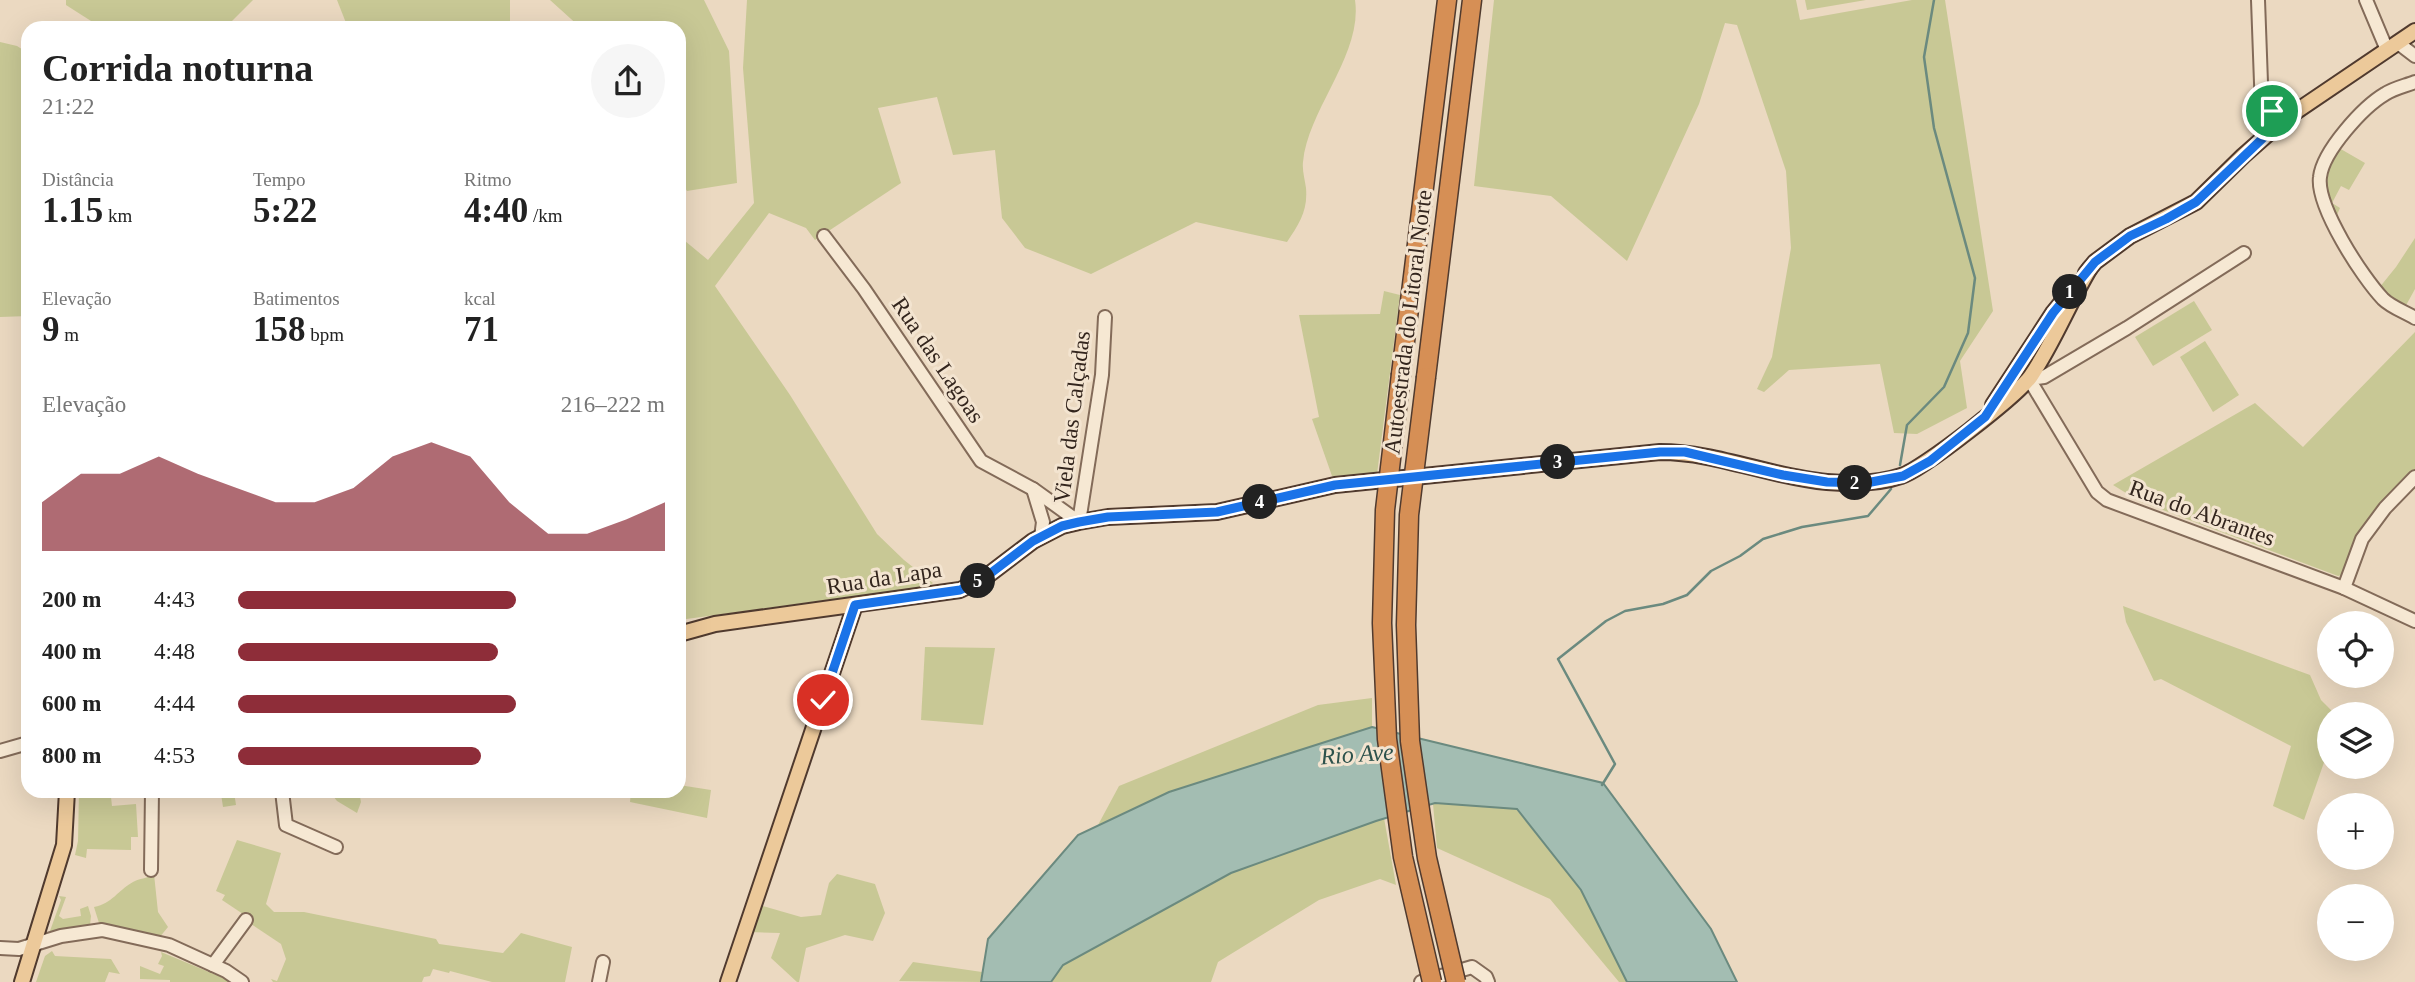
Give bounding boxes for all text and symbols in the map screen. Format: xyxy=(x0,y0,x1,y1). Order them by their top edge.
button: share xyxy=(591,44,665,118)
text: Corrida noturna xyxy=(42,47,313,89)
pin xyxy=(2242,81,2302,141)
icon: arrive xyxy=(2253,92,2291,130)
text: 21:22 xyxy=(42,94,94,119)
text: Distância xyxy=(42,169,114,190)
text: Tempo xyxy=(253,169,306,190)
text: Ritmo xyxy=(464,169,512,190)
street label: Autoestrada do Litoral Norte xyxy=(1379,188,1437,456)
text: 1.15 xyxy=(42,191,103,230)
text: 5:22 xyxy=(253,191,317,230)
text: 4:40 xyxy=(464,191,528,230)
text: km xyxy=(103,205,132,226)
text: /km xyxy=(528,205,562,226)
pin: 1 xyxy=(2052,274,2088,310)
text: 1 xyxy=(2065,281,2074,302)
text: Elevação xyxy=(42,288,112,309)
text: Batimentos xyxy=(253,288,340,309)
text: kcal xyxy=(464,288,496,309)
street label: Rua das Lagoas xyxy=(887,293,989,427)
text: 9 xyxy=(42,310,60,349)
text: 158 xyxy=(253,310,306,349)
text: 71 xyxy=(464,310,499,349)
text: m xyxy=(60,324,79,345)
text: bpm xyxy=(306,324,344,345)
street label: Viela das Calçadas xyxy=(1049,329,1095,505)
text: Elevação xyxy=(42,392,126,417)
text: 216–222 m xyxy=(561,392,665,417)
pin: 3 xyxy=(1540,444,1576,480)
text: 3 xyxy=(1553,451,1562,472)
pin: 2 xyxy=(1838,466,1872,500)
text: 2 xyxy=(1850,472,1859,493)
street label: Rua do Abrantes xyxy=(2126,475,2278,551)
pin: 4 xyxy=(1242,484,1278,520)
text: 4 xyxy=(1255,491,1264,512)
street label: Rua da Lapa xyxy=(825,557,943,599)
pin: 5 xyxy=(960,564,996,598)
text: 5 xyxy=(973,570,982,591)
text: 200 m xyxy=(42,587,101,612)
text: 4:43 xyxy=(154,587,195,612)
map controls xyxy=(2317,611,2394,961)
button: locate xyxy=(2317,611,2394,688)
text: 400 m xyxy=(42,639,101,664)
text: 4:48 xyxy=(154,639,195,664)
pin xyxy=(793,670,853,730)
icon: check xyxy=(804,681,842,719)
text: 600 m xyxy=(42,691,101,716)
text: 4:44 xyxy=(154,691,195,716)
button: layers xyxy=(2317,702,2394,779)
water label: Rio Ave xyxy=(1318,738,1395,770)
text: 800 m xyxy=(42,743,101,768)
text: 4:53 xyxy=(154,743,195,768)
button: + xyxy=(2317,793,2394,870)
button: − xyxy=(2317,884,2394,961)

